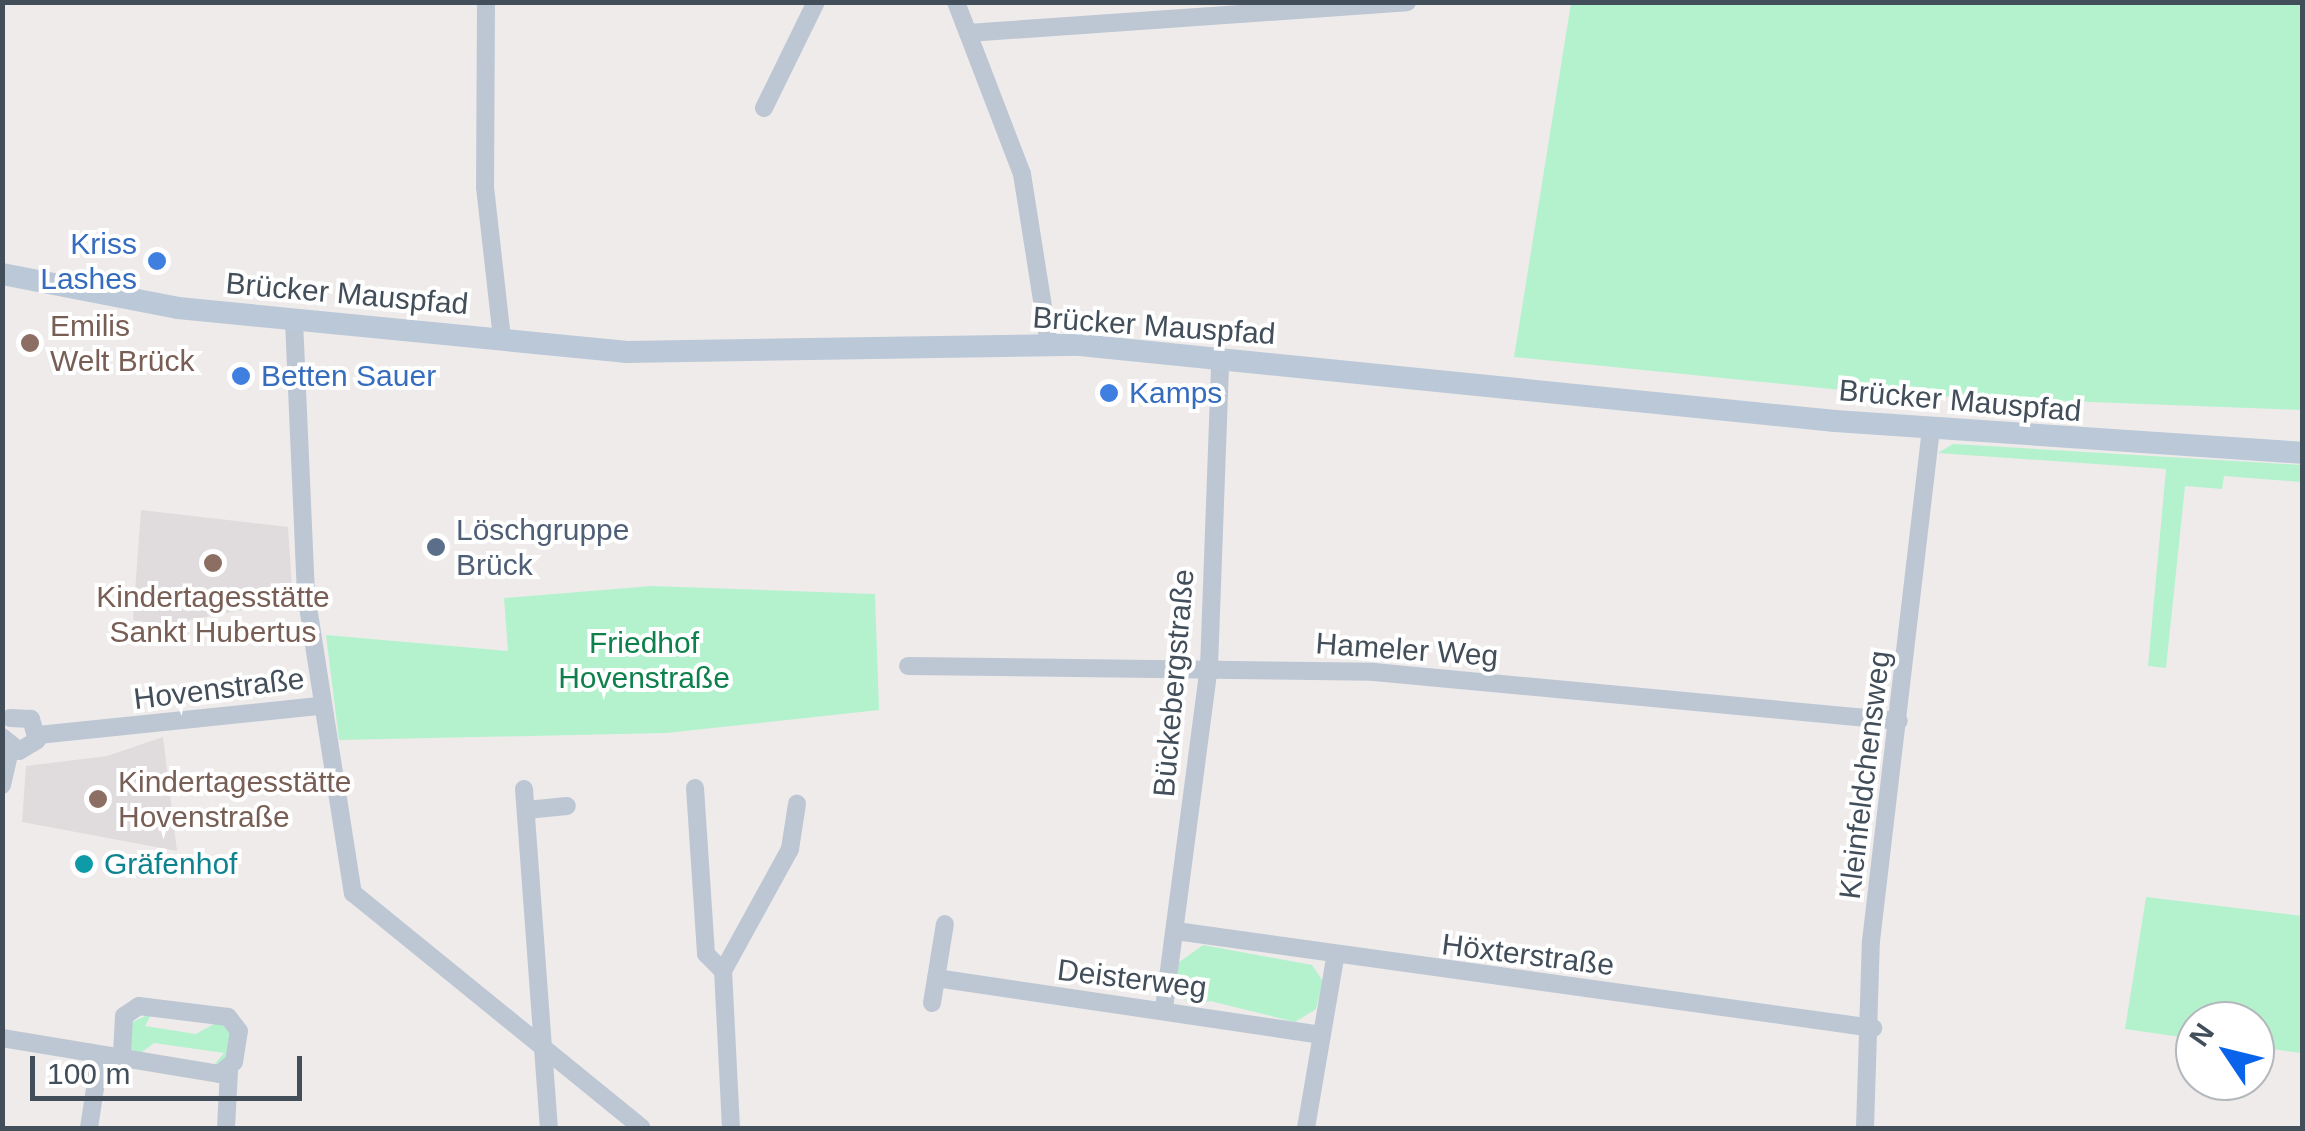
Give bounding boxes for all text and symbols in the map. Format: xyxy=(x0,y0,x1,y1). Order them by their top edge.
place label: Kriss Lashes xyxy=(40,226,137,296)
marker: Kriss Lashes xyxy=(146,250,168,272)
street label: Brücker Mauspfad xyxy=(224,265,470,323)
street label: Brücker Mauspfad xyxy=(1031,300,1277,352)
place label: Emilis Welt Brück xyxy=(50,308,194,378)
marker: Emilis Welt Brück xyxy=(19,332,41,354)
place label: Betten Sauer xyxy=(261,358,436,394)
marker: Betten Sauer xyxy=(230,365,252,387)
street label: Brücker Mauspfad xyxy=(1837,372,2083,430)
place label: Kamps xyxy=(1129,375,1222,411)
marker: Kamps xyxy=(1098,382,1120,404)
place label: Löschgruppe Brück xyxy=(456,512,629,582)
marker: Löschgruppe Brück xyxy=(425,536,447,558)
marker: Kindertagesstätte Sankt Hubertus xyxy=(202,552,224,574)
street label: Bückebergstraße xyxy=(1146,568,1202,798)
place label: Kindertagesstätte Sankt Hubertus xyxy=(96,579,330,650)
park label: Friedhof Hovenstraße xyxy=(558,625,730,696)
street label: Hameler Weg xyxy=(1315,626,1499,674)
street label: Kleinfeldchensweg xyxy=(1832,649,1898,901)
street label: Hovenstraße xyxy=(132,661,306,717)
place label: Kindertagesstätte Hovenstraße xyxy=(118,764,351,834)
marker: Kindertagesstätte Hovenstraße xyxy=(87,788,109,810)
place label: Gräfenhof xyxy=(104,846,237,882)
marker: Gräfenhof xyxy=(73,853,95,875)
street label: Höxterstraße xyxy=(1440,927,1616,983)
street label: Deisterweg xyxy=(1055,952,1209,1006)
north arrow xyxy=(2175,1001,2275,1101)
text: N xyxy=(2183,1017,2220,1052)
scale bar xyxy=(35,1036,308,1098)
text: 100 m xyxy=(47,1057,130,1090)

